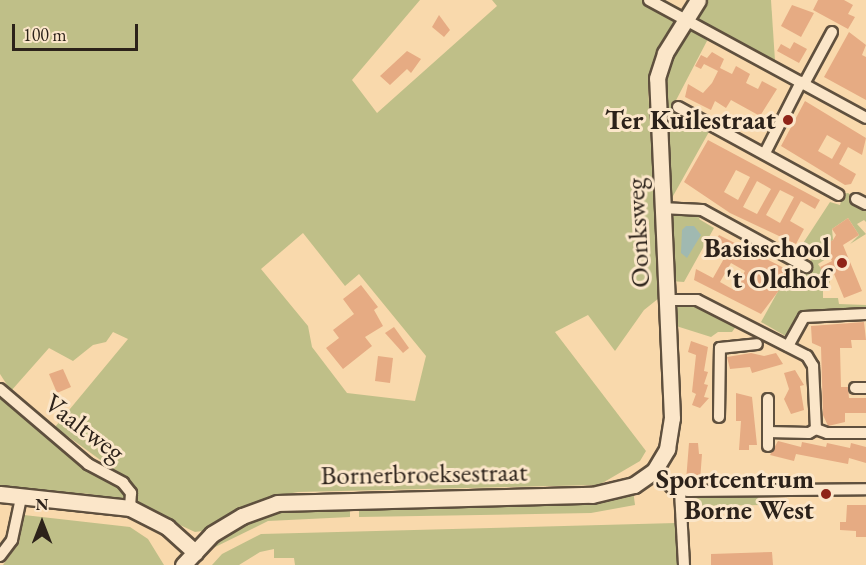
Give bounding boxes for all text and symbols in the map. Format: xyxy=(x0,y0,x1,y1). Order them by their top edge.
scale bar xyxy=(15,12,141,50)
text: 100 m xyxy=(23,23,67,46)
place label: Ter Kuilestraat xyxy=(605,104,776,136)
marker: Ter Kuilestraat xyxy=(781,113,795,127)
street label: Oonksweg xyxy=(618,177,656,289)
place label: Basisschool 't Oldhof xyxy=(704,231,830,294)
marker: Basisschool 't Oldhof xyxy=(835,256,849,270)
street label: Vaaltweg xyxy=(38,386,132,468)
street label: Bornerbroeksestraat xyxy=(320,455,528,491)
place label: Sportcentrum Borne West xyxy=(656,462,814,525)
marker: Sportcentrum Borne West xyxy=(819,487,833,501)
north arrow xyxy=(12,493,72,553)
text: N xyxy=(36,494,48,515)

